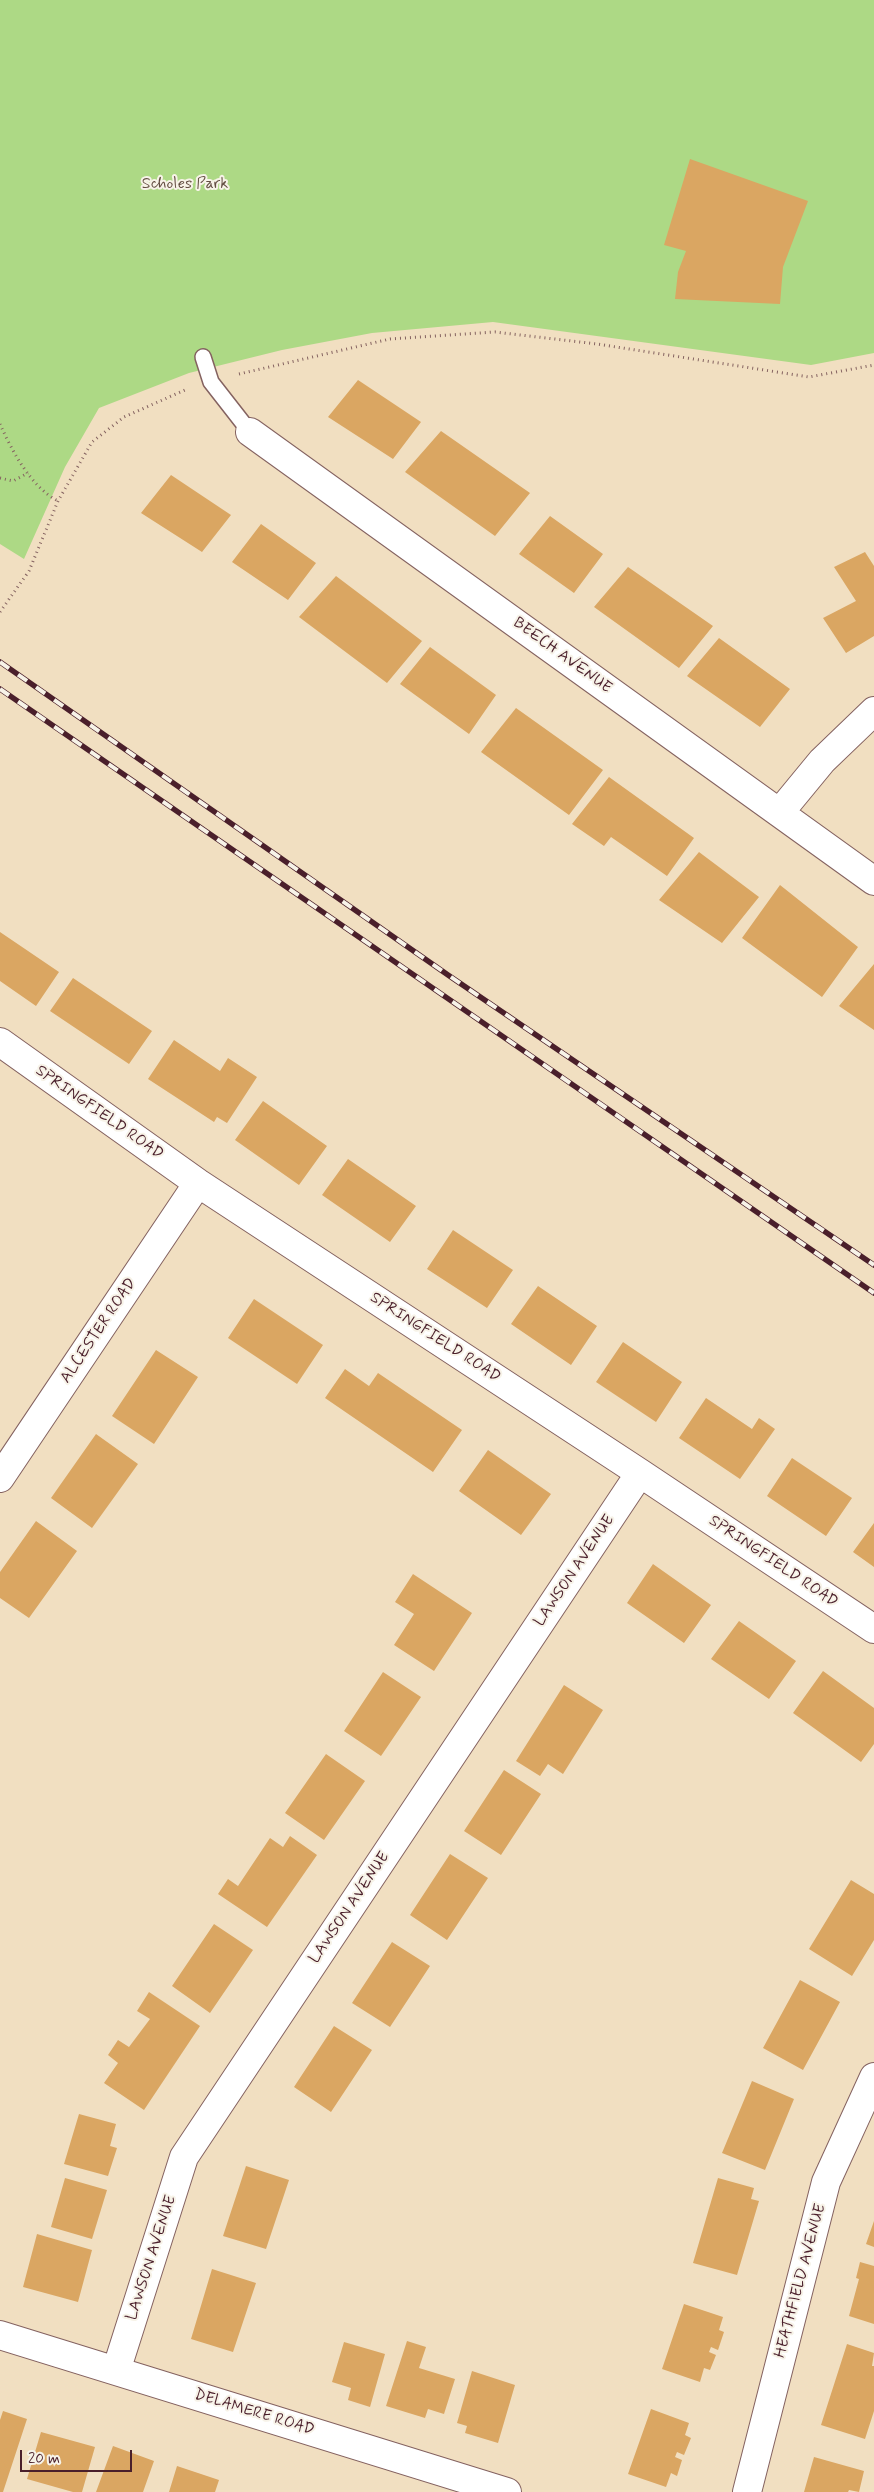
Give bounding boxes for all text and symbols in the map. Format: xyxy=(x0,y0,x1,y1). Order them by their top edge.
park label: Scholes Park xyxy=(142,175,228,195)
street label: BEECH AVENUE xyxy=(509,614,615,698)
street label: SPRINGFIELD ROAD xyxy=(31,1062,167,1164)
street label: ALCESTER ROAD xyxy=(57,1275,141,1387)
street label: SPRINGFIELD ROAD xyxy=(366,1289,504,1387)
street label: LAWSON AVENUE xyxy=(531,1512,619,1630)
street label: SPRINGFIELD ROAD xyxy=(705,1512,841,1612)
street label: LAWSON AVENUE xyxy=(306,1849,394,1967)
street label: LAWSON AVENUE xyxy=(123,2193,181,2323)
street label: HEATHFIELD AVENUE xyxy=(771,2202,831,2360)
street label: DELAMERE ROAD xyxy=(192,2386,316,2440)
scale bar xyxy=(22,2440,135,2472)
text: 20 m xyxy=(28,2449,60,2469)

